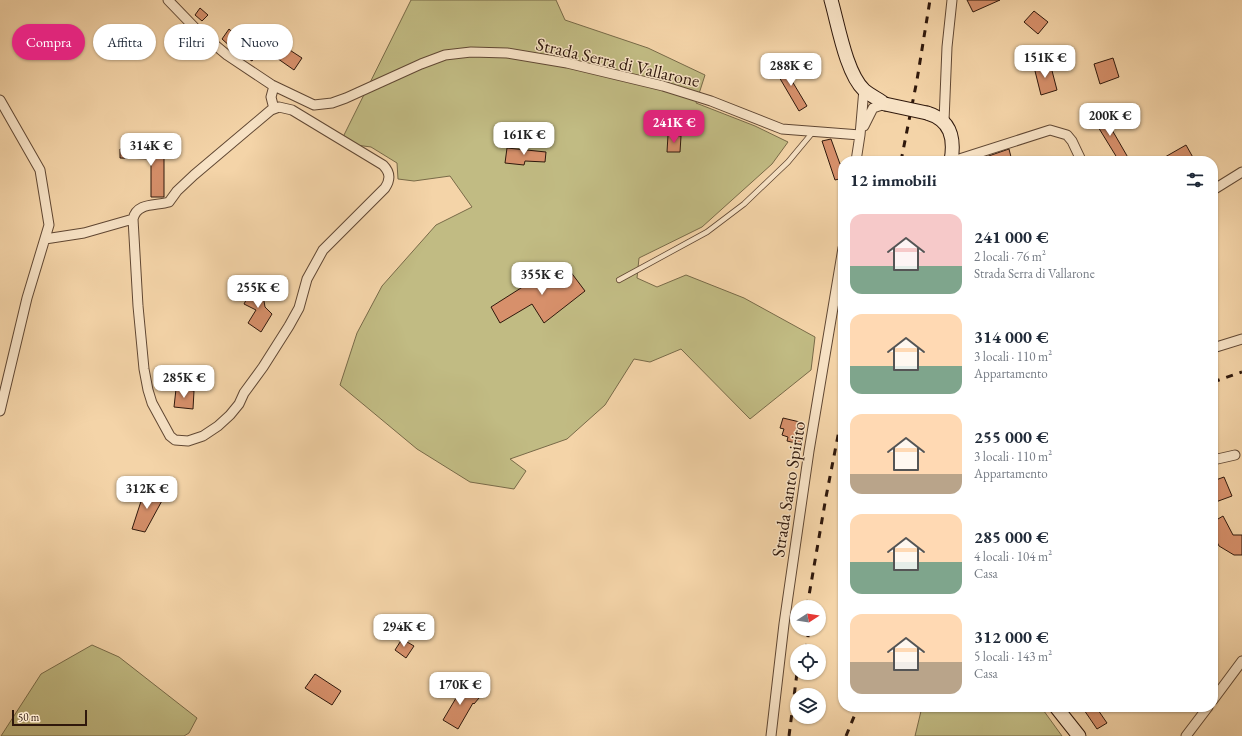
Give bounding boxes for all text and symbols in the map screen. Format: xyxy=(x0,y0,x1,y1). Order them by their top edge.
chip: Compra xyxy=(12,24,85,60)
chip: Affitta xyxy=(93,24,156,60)
chip: Filtri xyxy=(164,24,219,60)
chip: Nuovo xyxy=(227,24,293,60)
street label: Strada Serra di Vallarone xyxy=(534,32,702,92)
pin: 151K € xyxy=(1012,45,1078,79)
text: 151K € xyxy=(1023,49,1067,66)
pin: 288K € xyxy=(758,53,824,87)
text: 288K € xyxy=(769,57,813,74)
pin: 200K € xyxy=(1077,103,1143,137)
text: 200K € xyxy=(1088,107,1132,124)
pin: 241K € xyxy=(641,110,707,144)
text: 241K € xyxy=(652,114,696,131)
pin: 161K € xyxy=(491,122,557,156)
text: 161K € xyxy=(502,126,546,143)
pin: 314K € xyxy=(118,133,184,167)
text: 314K € xyxy=(129,137,173,154)
text: 12 immobili xyxy=(850,169,937,191)
icon: filters xyxy=(1184,169,1206,191)
text: 241 000 € xyxy=(974,226,1049,248)
icon: home xyxy=(882,230,930,278)
text: 2 locali · 76 m² xyxy=(974,248,1046,265)
pin: 355K € xyxy=(509,262,575,296)
text: Strada Serra di Vallarone xyxy=(974,265,1095,282)
text: 355K € xyxy=(520,266,564,283)
pin: 255K € xyxy=(225,275,291,309)
text: 255K € xyxy=(236,279,280,296)
text: 314 000 € xyxy=(974,326,1049,348)
icon: home xyxy=(882,330,930,378)
text: 3 locali · 110 m² xyxy=(974,348,1052,365)
pin: 285K € xyxy=(151,365,217,399)
text: Appartamento xyxy=(974,365,1048,382)
text: 285K € xyxy=(162,369,206,386)
street label: Strada Santo Spirito xyxy=(766,419,810,559)
text: 255 000 € xyxy=(974,426,1049,448)
icon: home xyxy=(882,430,930,478)
text: 3 locali · 110 m² xyxy=(974,448,1052,465)
text: Appartamento xyxy=(974,465,1048,482)
pin: 312K € xyxy=(114,476,180,510)
text: 312K € xyxy=(125,480,169,497)
text: 285 000 € xyxy=(974,526,1049,548)
icon: home xyxy=(882,530,930,578)
text: 4 locali · 104 m² xyxy=(974,548,1052,565)
text: Casa xyxy=(974,565,998,582)
north arrow xyxy=(790,600,826,636)
map controls xyxy=(790,600,826,724)
pin: 294K € xyxy=(371,614,437,648)
text: 294K € xyxy=(382,618,426,635)
text: 312 000 € xyxy=(974,626,1049,648)
icon: home xyxy=(882,630,930,678)
button: locate xyxy=(790,644,826,680)
text: 5 locali · 143 m² xyxy=(974,648,1052,665)
text: Casa xyxy=(974,665,998,682)
pin: 170K € xyxy=(427,672,493,706)
text: 170K € xyxy=(438,676,482,693)
button: layers xyxy=(790,688,826,724)
scale bar xyxy=(12,708,87,727)
text: 50 m xyxy=(18,710,39,724)

